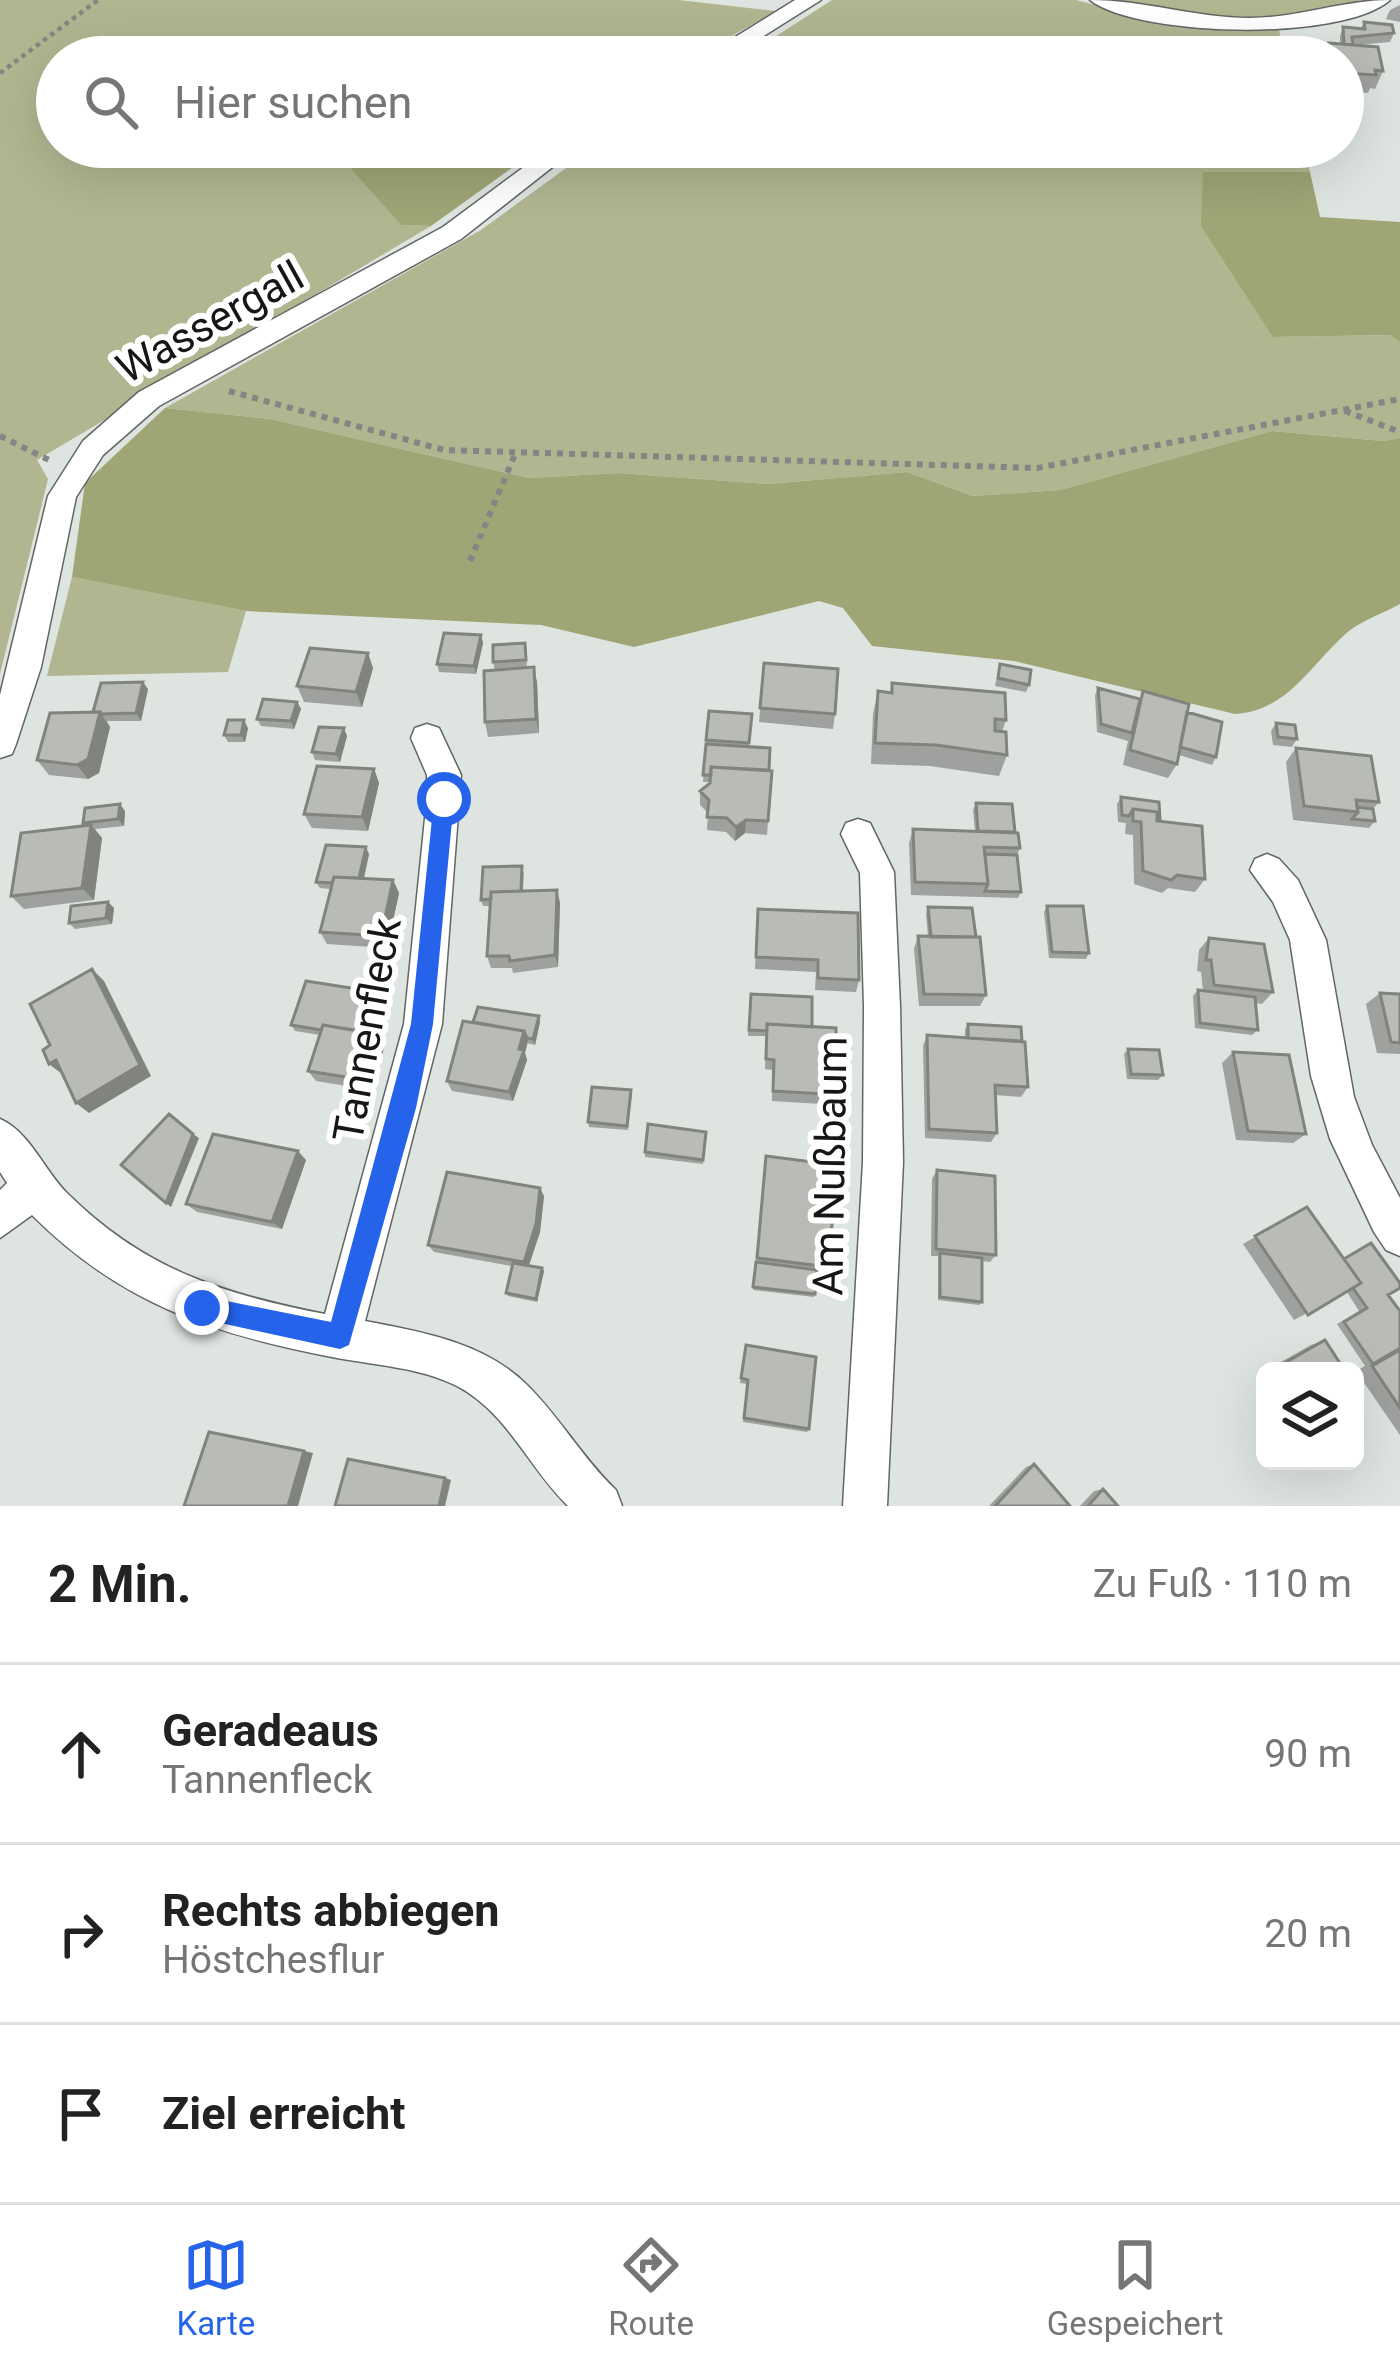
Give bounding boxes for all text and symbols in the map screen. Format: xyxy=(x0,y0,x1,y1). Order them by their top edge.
search box xyxy=(36,36,1364,168)
icon: search xyxy=(78,69,144,135)
text: Hier suchen xyxy=(174,76,412,129)
street label: Wassergall xyxy=(108,251,312,393)
route start xyxy=(417,772,471,826)
street label: Tannenfleck xyxy=(323,913,411,1146)
street label: Am Nußbaum xyxy=(803,1036,857,1296)
route end xyxy=(175,1281,229,1335)
map controls xyxy=(1256,1362,1364,1470)
button: layers xyxy=(1256,1362,1364,1470)
text: 2 Min. xyxy=(48,1555,191,1614)
text: Zu Fuß · 110 m xyxy=(1093,1561,1352,1607)
text: Geradeaus xyxy=(162,1704,379,1757)
icon: ahead xyxy=(48,1721,114,1787)
text: 90 m xyxy=(1264,1731,1352,1777)
text: Tannenfleck xyxy=(162,1757,373,1803)
text: Rechts abbiegen xyxy=(162,1884,499,1937)
icon: right xyxy=(48,1901,114,1967)
text: 20 m xyxy=(1264,1911,1352,1957)
text: Höstchesflur xyxy=(162,1937,385,1983)
icon: arrive xyxy=(48,2081,114,2147)
text: Ziel erreicht xyxy=(162,2087,406,2140)
tab: Karte xyxy=(176,2232,255,2343)
tab: Route xyxy=(608,2232,694,2343)
tab: Gespeichert xyxy=(1047,2232,1224,2343)

